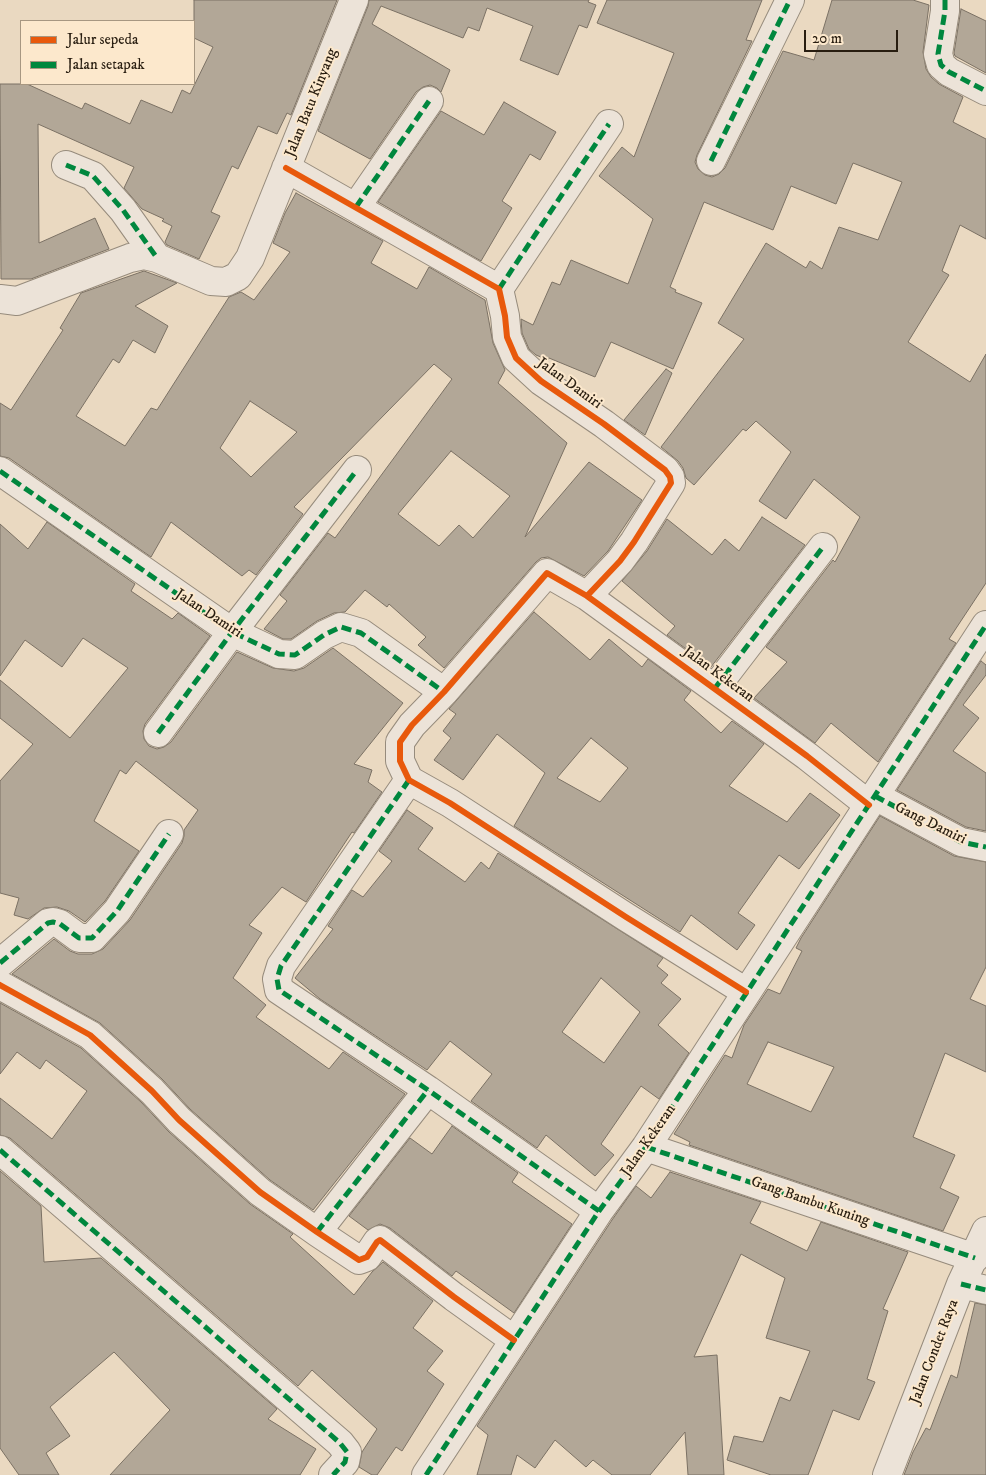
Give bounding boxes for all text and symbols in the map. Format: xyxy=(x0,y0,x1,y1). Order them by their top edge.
legend xyxy=(20,20,195,85)
scale bar xyxy=(806,20,900,52)
text: 20 m xyxy=(812,29,842,48)
text: Jalur sepeda xyxy=(67,30,138,49)
street label: Jalan Batu Kinyang xyxy=(282,46,342,160)
text: Jalan setapak xyxy=(67,55,145,74)
street label: Jalan Damiri xyxy=(533,354,605,414)
street label: Jalan Damiri xyxy=(171,586,245,642)
street label: Jalan Kekeran xyxy=(679,643,757,707)
street label: Gang Damiri xyxy=(891,799,969,849)
street label: Jalan Kekeran xyxy=(618,1101,680,1181)
street label: Gang Bambu Kuning xyxy=(748,1173,872,1231)
street label: Jalan Condet Raya xyxy=(907,1297,963,1407)

